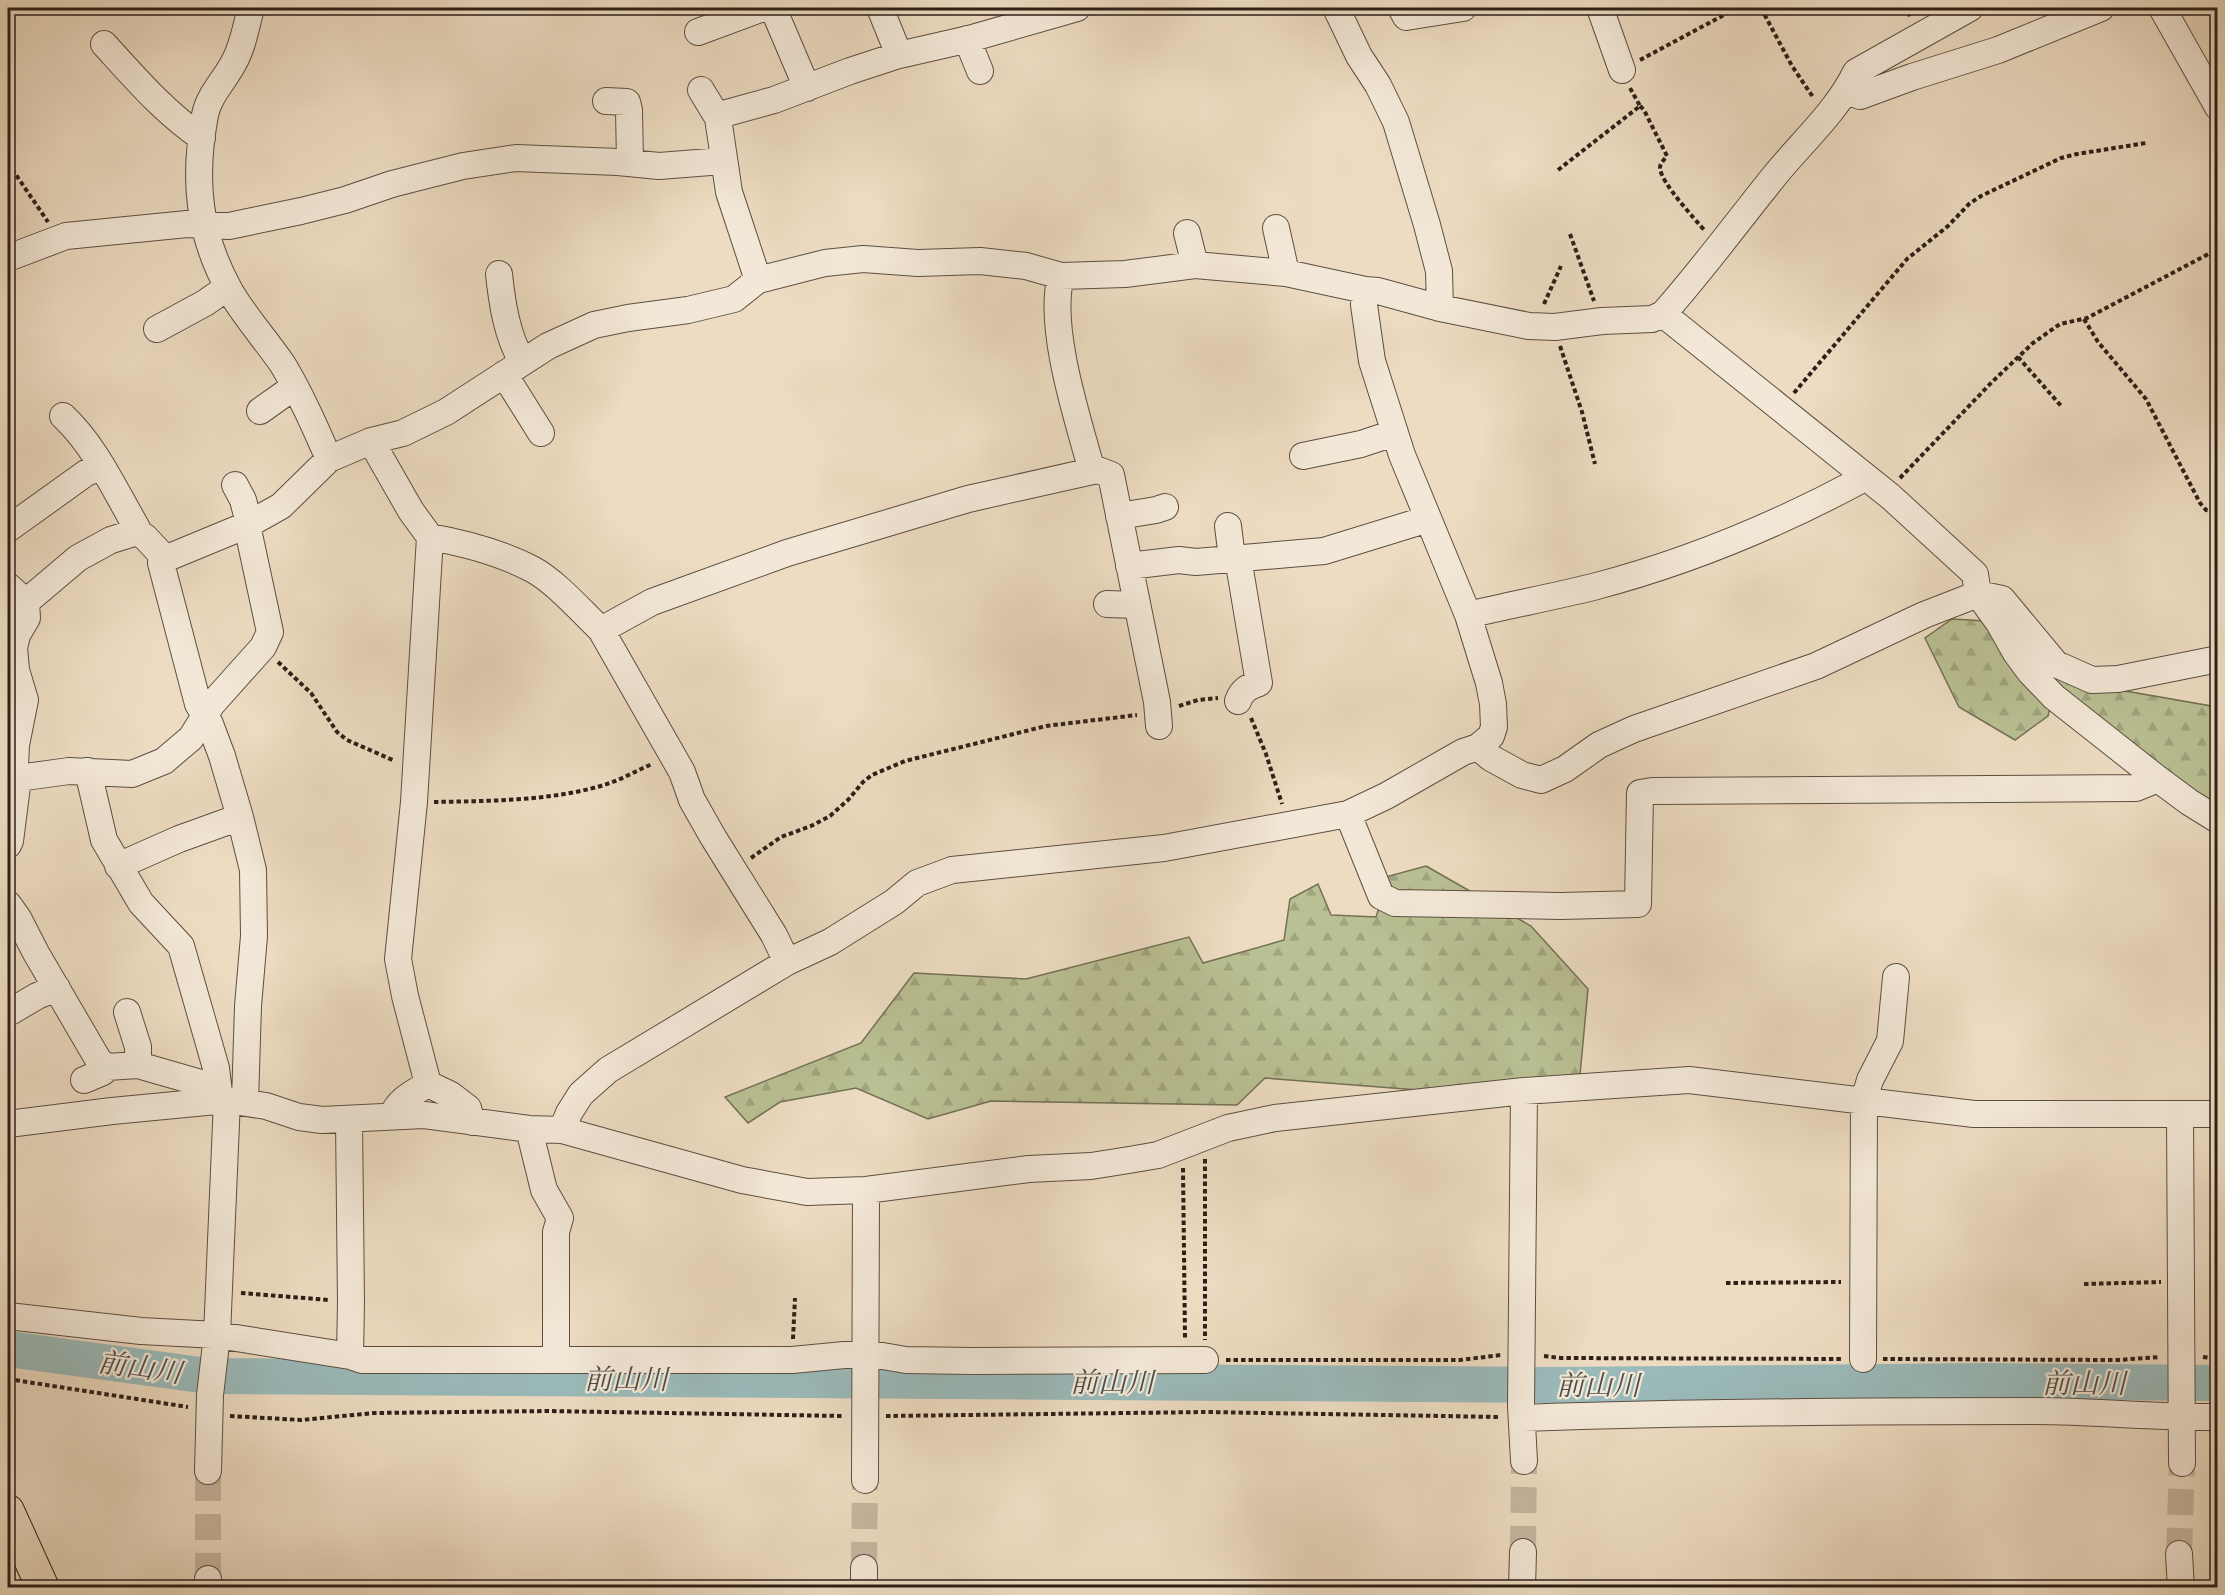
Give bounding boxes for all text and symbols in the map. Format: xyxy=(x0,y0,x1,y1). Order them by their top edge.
water label: 前山川 xyxy=(96,1343,187,1391)
water label: 前山川 xyxy=(584,1361,671,1397)
water label: 前山川 xyxy=(1070,1364,1157,1400)
water label: 前山川 xyxy=(2042,1365,2129,1401)
water label: 前山川 xyxy=(1556,1367,1643,1403)

